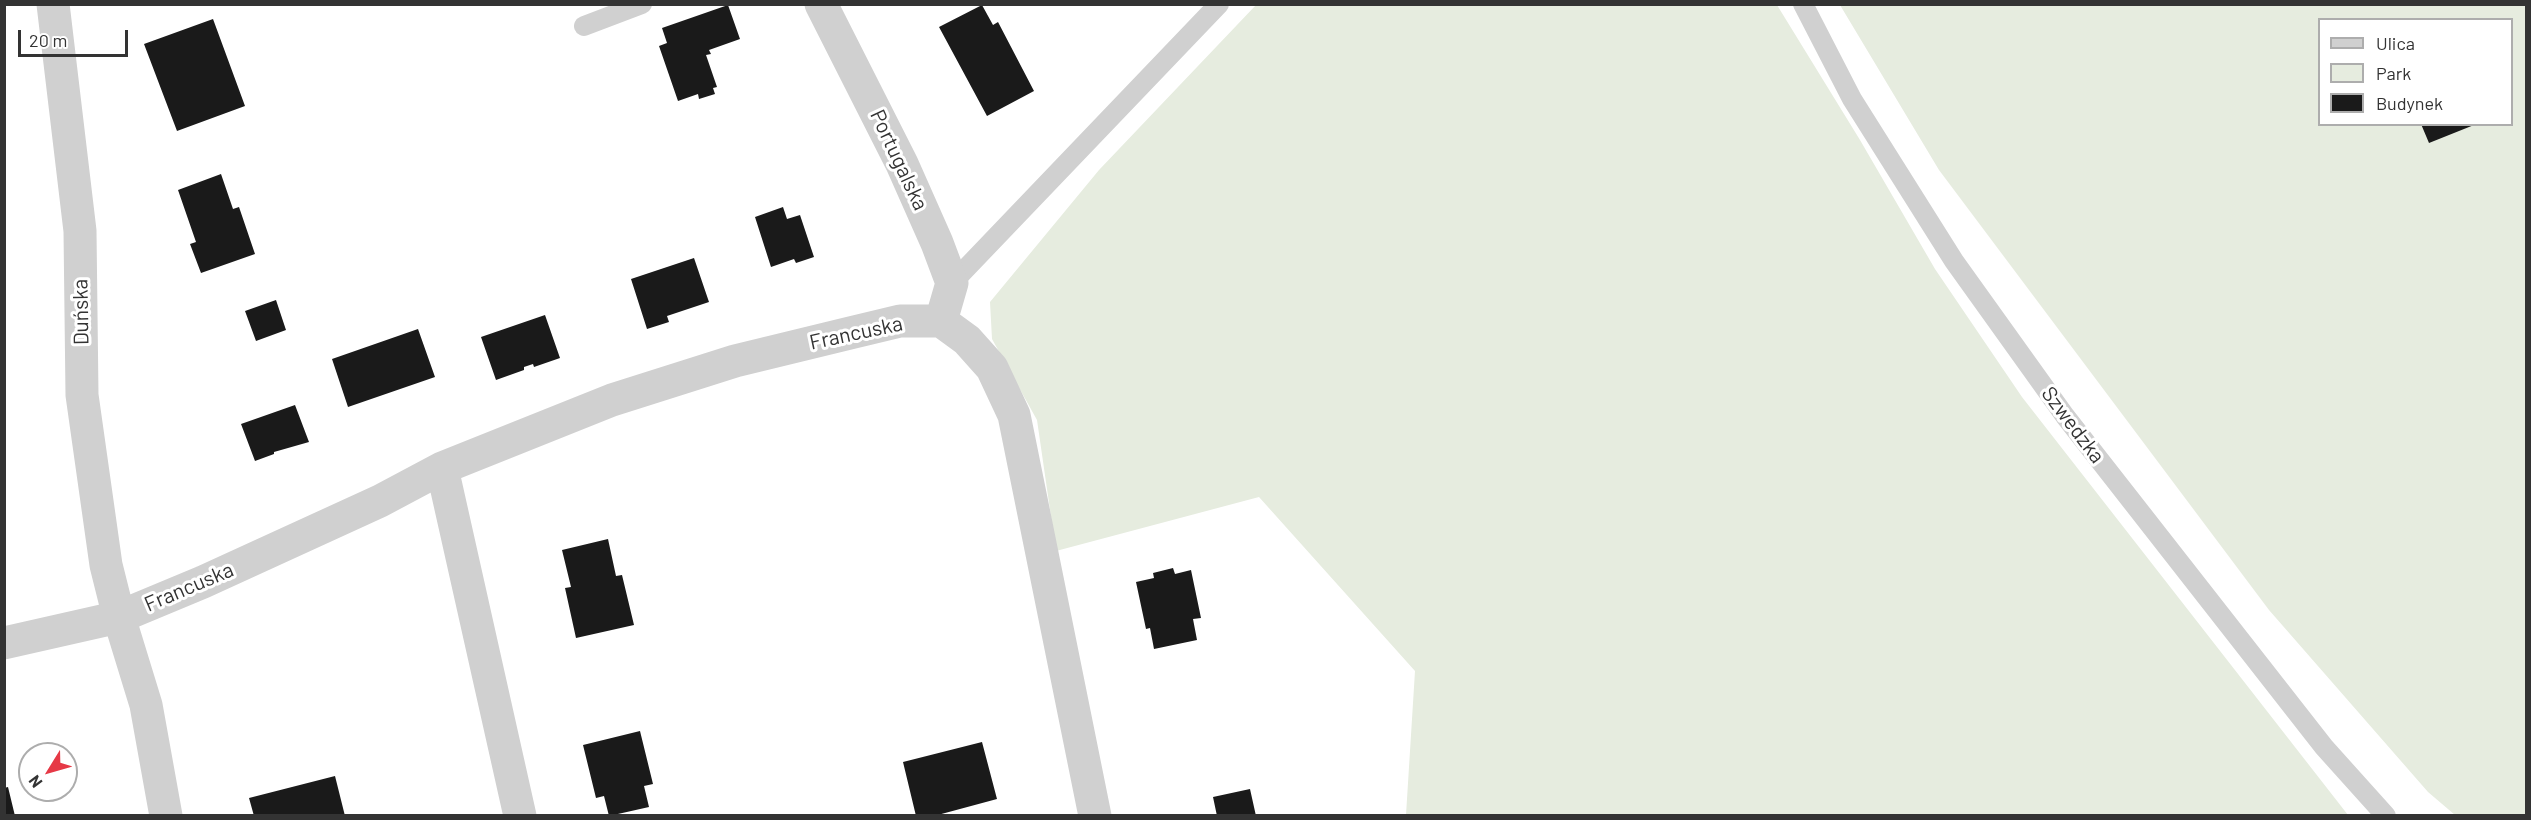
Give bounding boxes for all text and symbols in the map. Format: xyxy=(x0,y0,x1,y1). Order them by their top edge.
scale bar xyxy=(21,18,130,56)
legend xyxy=(2318,18,2513,126)
text: 20 m xyxy=(29,29,67,51)
text: Ulica xyxy=(2376,32,2415,54)
text: Park xyxy=(2376,62,2411,84)
text: Budynek xyxy=(2376,92,2443,114)
street label: Portugalska xyxy=(865,106,933,214)
street label: Duńska xyxy=(68,279,94,345)
street label: Francuska xyxy=(807,311,905,355)
street label: Szwedzka xyxy=(2036,382,2110,468)
street label: Francuska xyxy=(141,557,237,617)
north arrow xyxy=(18,742,78,802)
text: N xyxy=(24,772,46,792)

